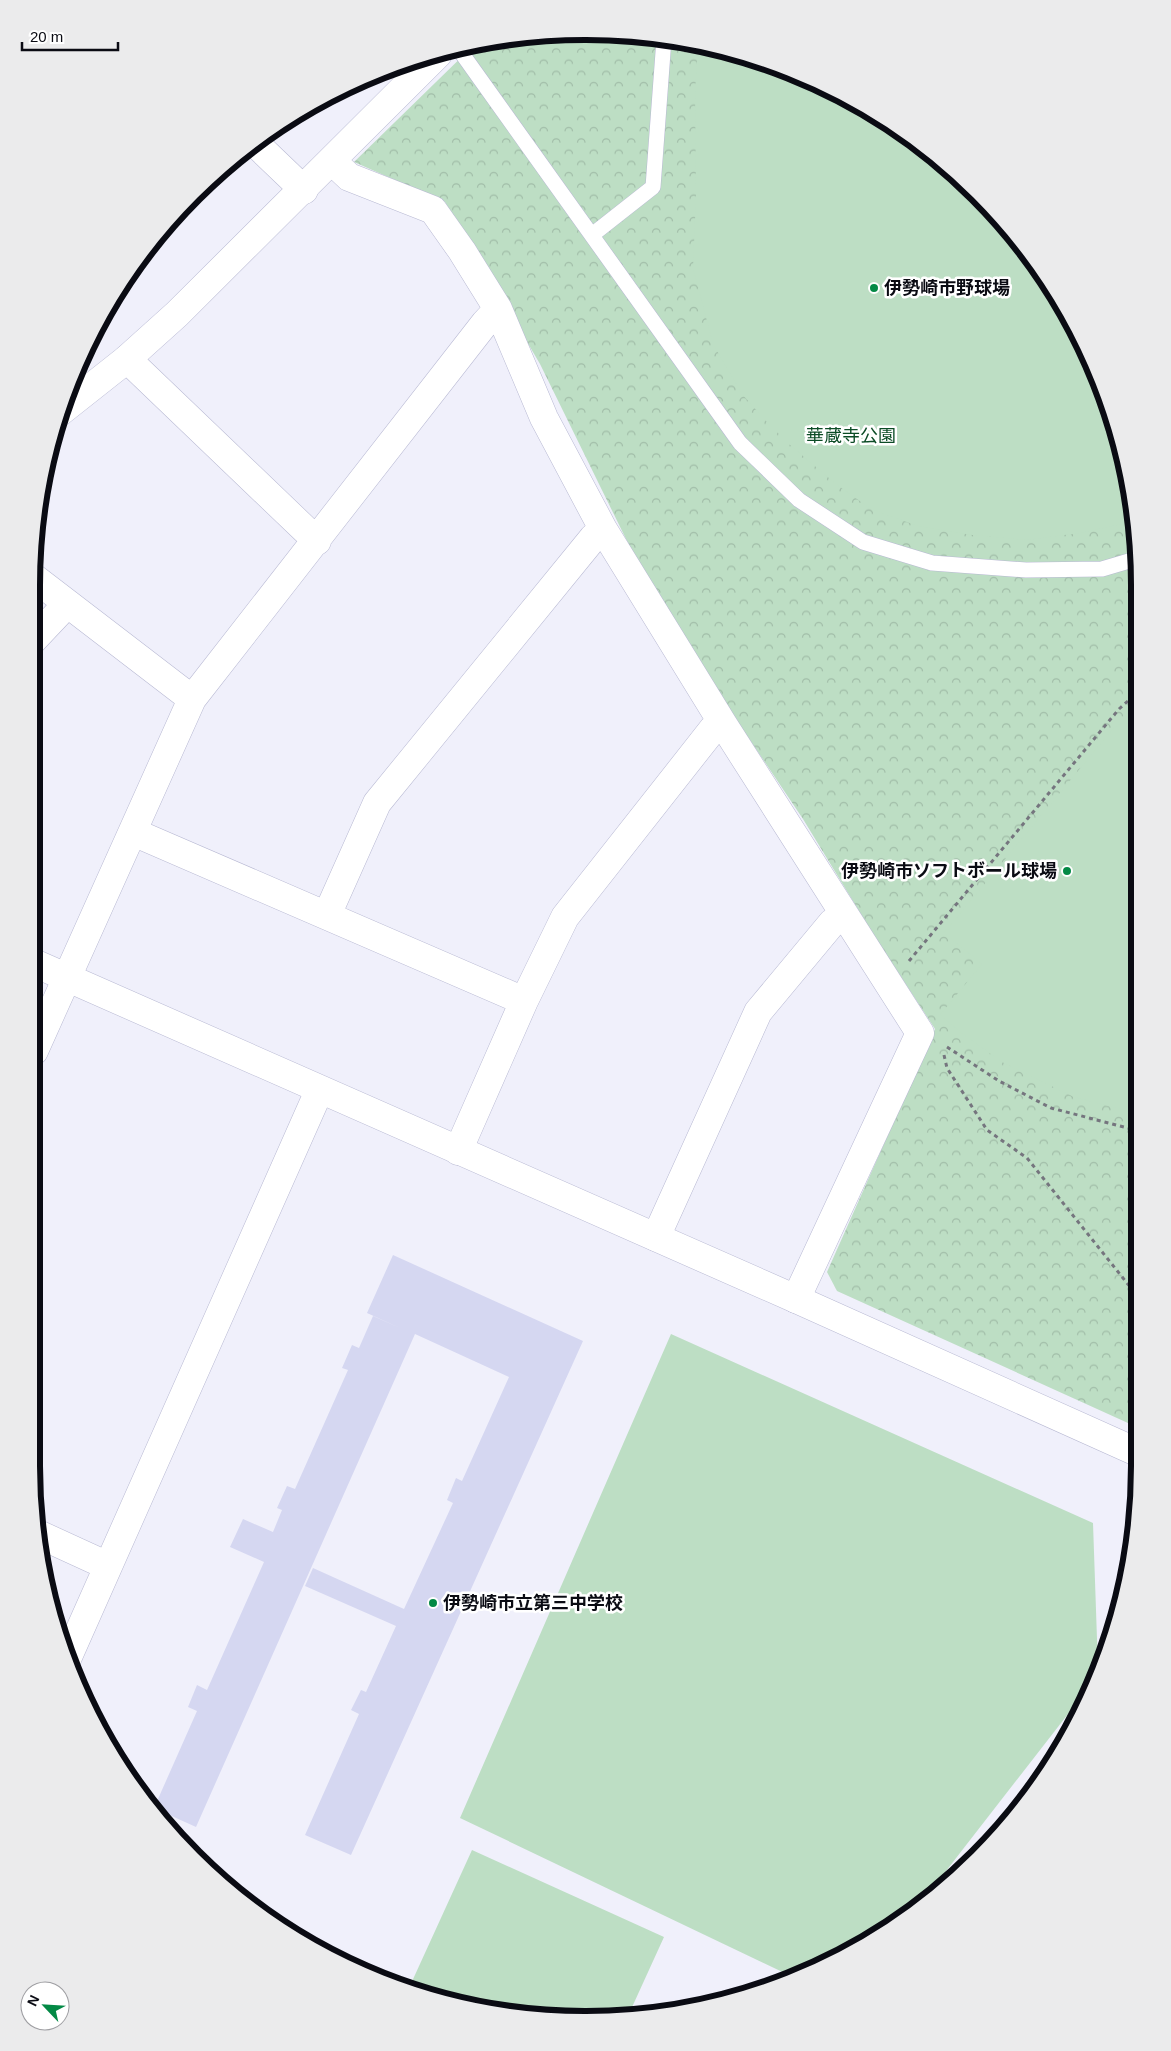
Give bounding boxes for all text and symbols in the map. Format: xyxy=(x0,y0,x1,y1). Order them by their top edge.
scale bar xyxy=(22,20,119,52)
text: 20 m xyxy=(30,28,63,45)
place label: 伊勢崎市野球場 xyxy=(884,278,1010,298)
marker: 伊勢崎市野球場 xyxy=(868,282,880,294)
park label: 華蔵寺公園 xyxy=(806,426,896,446)
place label: 伊勢崎市ソフトボール球場 xyxy=(841,861,1057,881)
marker: 伊勢崎市ソフトボール球場 xyxy=(1061,865,1073,877)
place label: 伊勢崎市立第三中学校 xyxy=(443,1593,623,1613)
marker: 伊勢崎市立第三中学校 xyxy=(427,1597,439,1609)
north arrow xyxy=(20,1981,70,2031)
text: N xyxy=(24,1993,43,2008)

